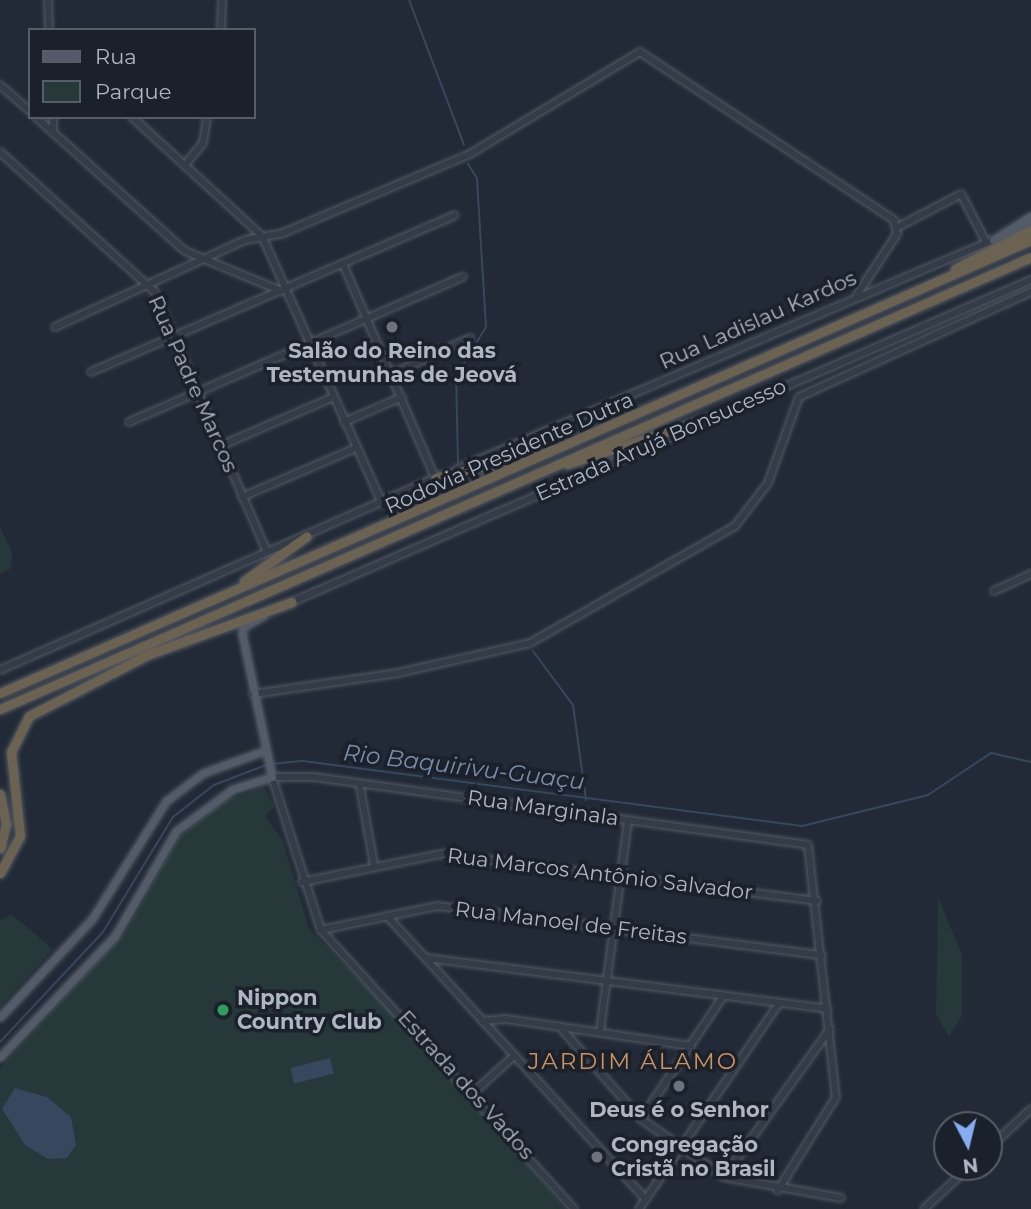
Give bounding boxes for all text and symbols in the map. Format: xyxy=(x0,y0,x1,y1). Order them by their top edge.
legend xyxy=(28,28,256,119)
text: Rua xyxy=(95,44,137,69)
text: Parque xyxy=(95,79,171,104)
street label: Rua Ladislau Kardos xyxy=(656,265,860,375)
street label: Rua Padre Marcos xyxy=(143,292,243,476)
marker: Salão do Reino das Testemunhas de Jeová xyxy=(384,319,400,335)
place label: Salão do Reino das Testemunhas de Jeová xyxy=(267,338,517,388)
street label: Estrada Arujá Bonsucesso xyxy=(532,373,790,507)
street label: Rodovia Presidente Dutra xyxy=(381,387,637,519)
water label: Rio Baquirivu-Guaçu xyxy=(342,739,586,795)
street label: Rua Marginala xyxy=(466,785,620,831)
street label: Rua Marcos Antônio Salvador xyxy=(446,843,754,905)
street label: Rua Manoel de Freitas xyxy=(454,896,688,950)
place label: Nippon Country Club xyxy=(237,985,382,1035)
marker: Nippon Country Club xyxy=(215,1002,231,1018)
street label: Estrada dos Vados xyxy=(393,1005,539,1165)
district label: JARDIM ÁLAMO xyxy=(529,1047,737,1075)
marker: Deus é o Senhor xyxy=(671,1078,687,1094)
place label: Deus é o Senhor xyxy=(589,1097,769,1123)
north arrow xyxy=(933,1111,1003,1181)
place label: Congregação Cristã no Brasil xyxy=(611,1132,776,1182)
marker: Congregação Cristã no Brasil xyxy=(589,1149,605,1165)
text: N xyxy=(961,1153,979,1178)

